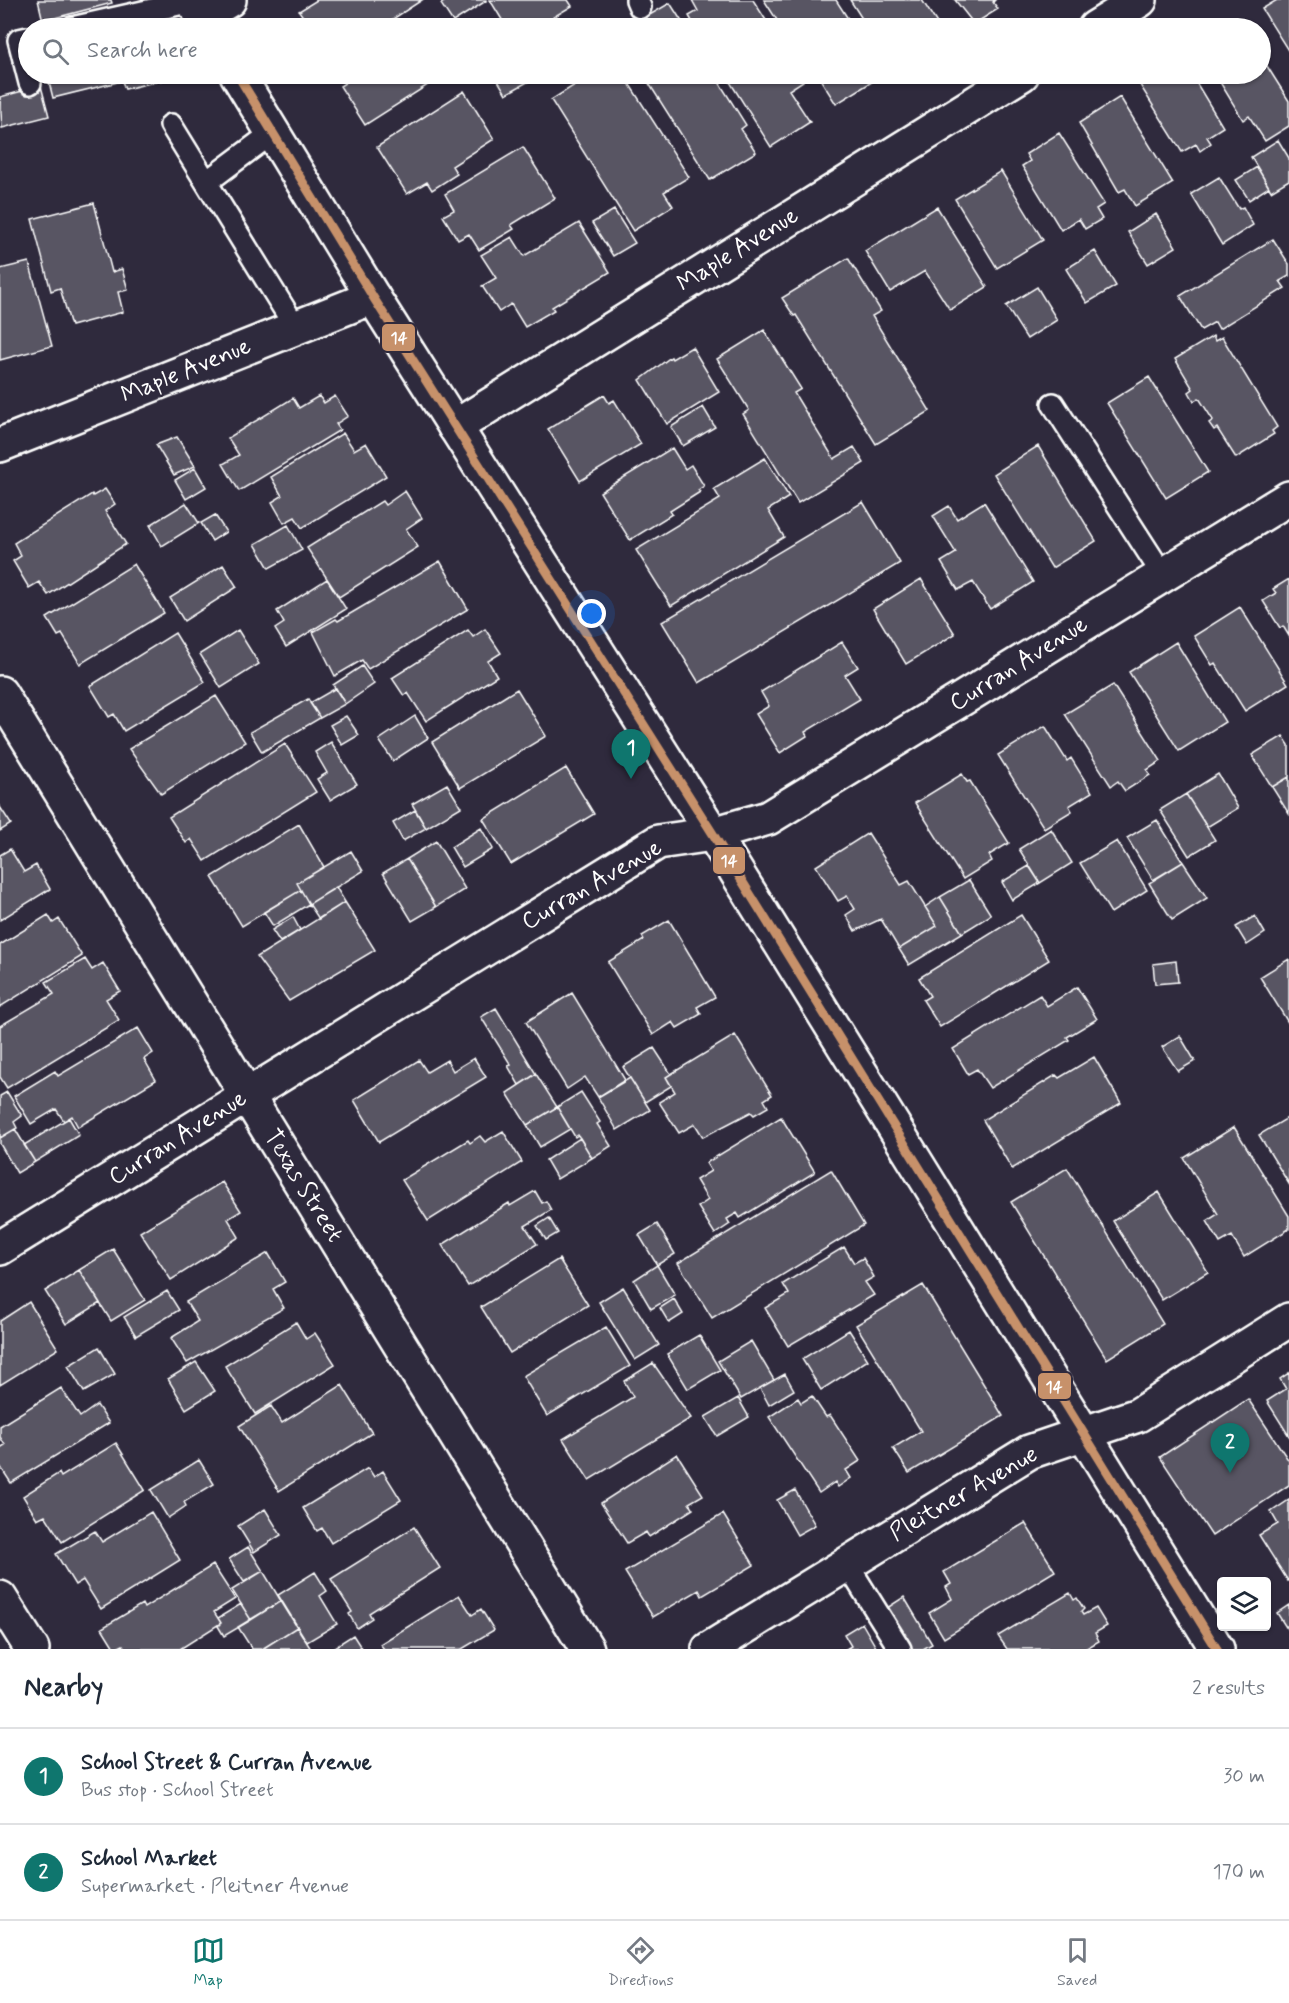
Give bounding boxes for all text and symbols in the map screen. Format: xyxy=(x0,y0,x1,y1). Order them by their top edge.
search box xyxy=(18,18,1271,84)
icon: search xyxy=(39,35,72,68)
text: Search here xyxy=(87,37,198,65)
street label: Maple Avenue xyxy=(671,200,805,300)
line badge: 14 xyxy=(381,323,416,352)
text: 14 xyxy=(391,328,408,349)
street label: Maple Avenue xyxy=(116,331,256,411)
your location xyxy=(577,599,606,628)
street label: Curran Avenue xyxy=(944,609,1094,719)
pin: 1 xyxy=(612,730,650,779)
street label: Curran Avenue xyxy=(516,832,668,938)
line badge: 14 xyxy=(712,846,746,875)
text: 14 xyxy=(721,851,738,872)
street label: Curran Avenue xyxy=(103,1083,253,1193)
street label: Texas Street xyxy=(256,1124,350,1248)
line badge: 14 xyxy=(1037,1372,1072,1400)
text: 14 xyxy=(1046,1377,1063,1398)
pin: 2 xyxy=(1210,1424,1250,1473)
street label: Pleitner Avenue xyxy=(884,1439,1044,1549)
map controls xyxy=(1217,1577,1271,1631)
button: layers xyxy=(1217,1577,1271,1631)
text: Nearby xyxy=(24,1671,103,1705)
text: 2 results xyxy=(1192,1675,1265,1702)
text: School Street & Curran Avenue xyxy=(81,1749,372,1777)
text: 1 xyxy=(39,1763,48,1790)
text: 30 m xyxy=(1223,1763,1265,1790)
text: Bus stop · School Street xyxy=(81,1777,274,1804)
text: School Market xyxy=(81,1845,217,1873)
text: 2 xyxy=(39,1859,48,1886)
text: 170 m xyxy=(1213,1859,1265,1886)
text: Supermarket · Pleitner Avenue xyxy=(81,1873,349,1900)
tab: Map xyxy=(192,1934,225,1991)
tab: Directions xyxy=(608,1934,674,1991)
tab: Saved xyxy=(1057,1934,1097,1991)

